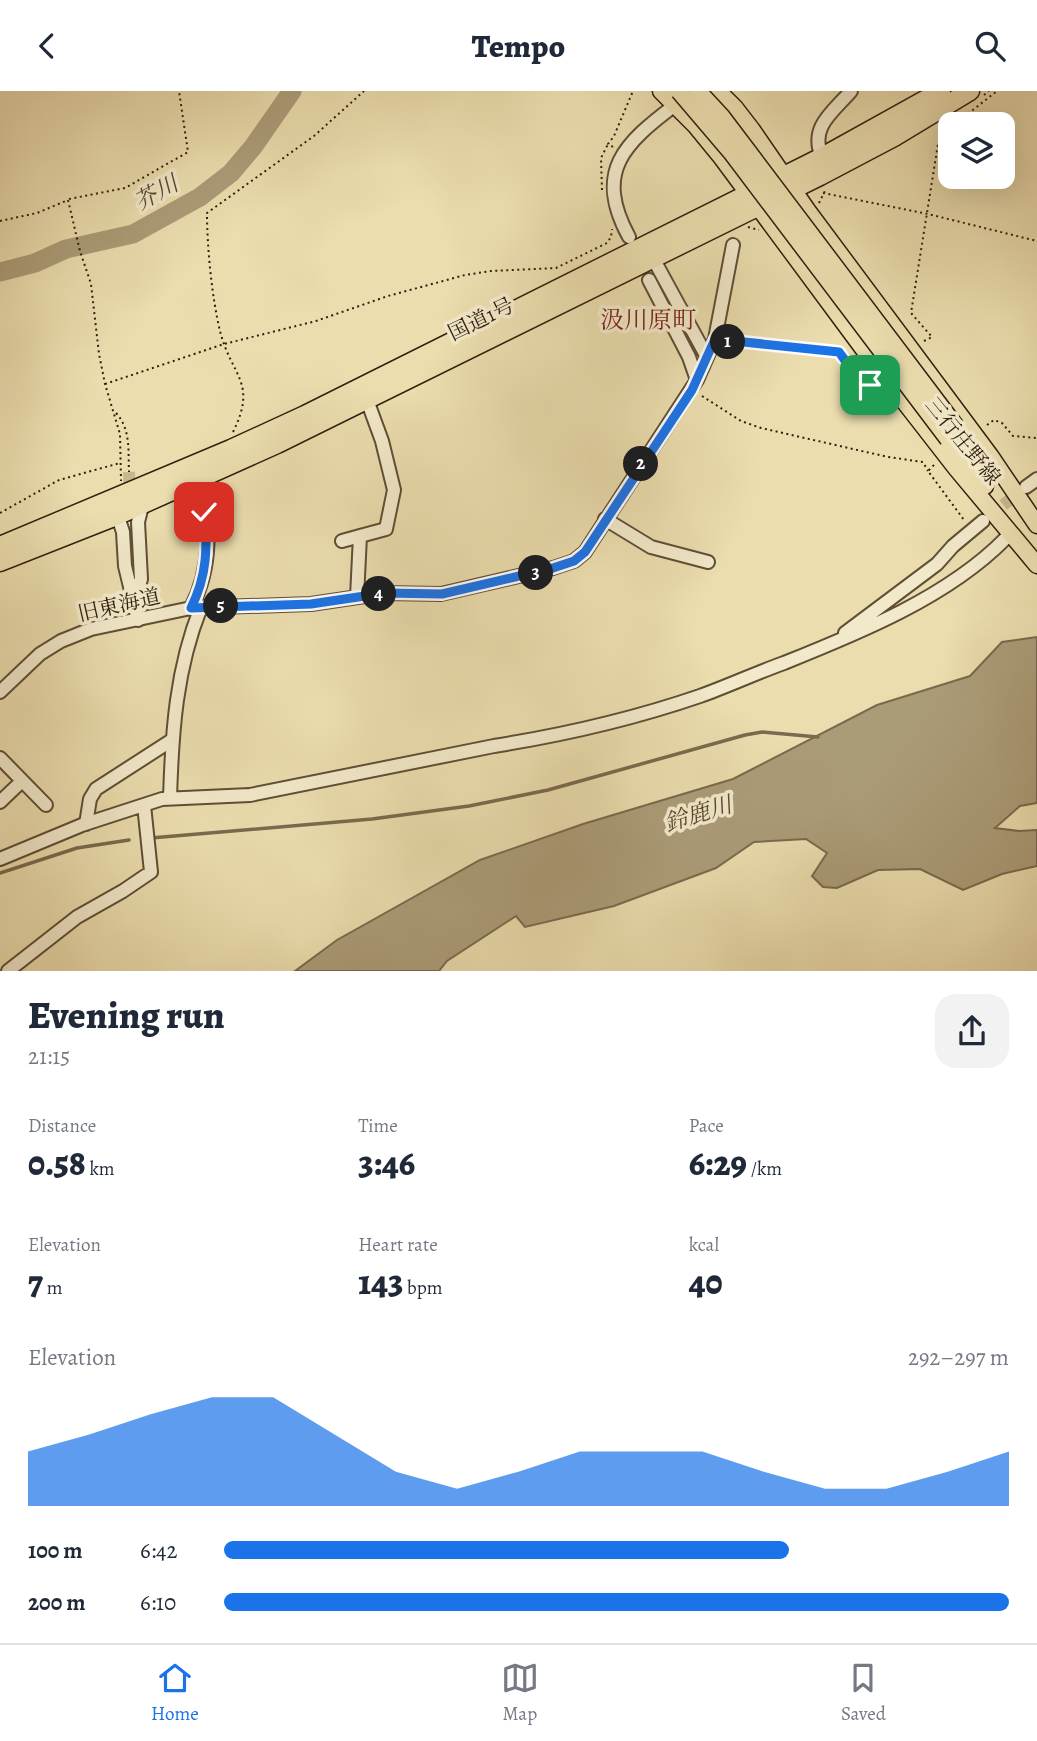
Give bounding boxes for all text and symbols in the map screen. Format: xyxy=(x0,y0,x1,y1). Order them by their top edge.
text: Tempo xyxy=(472,24,565,68)
icon: back xyxy=(28,27,66,65)
icon: search xyxy=(971,27,1009,65)
map controls xyxy=(938,112,1015,189)
button: layers xyxy=(938,112,1015,189)
water label: 芥川 xyxy=(128,167,186,218)
street label: 国道1号 xyxy=(443,291,519,347)
district label: 汲川原町 xyxy=(600,304,696,336)
pin: 1 xyxy=(710,324,746,359)
text: 1 xyxy=(724,328,731,354)
pin xyxy=(840,355,900,415)
icon: arrive xyxy=(851,366,889,404)
street label: 三行庄野線 xyxy=(919,391,1007,491)
pin: 2 xyxy=(624,447,658,481)
text: 2 xyxy=(636,450,645,476)
pin xyxy=(174,482,234,542)
icon: check xyxy=(185,493,223,531)
pin: 3 xyxy=(518,555,554,591)
text: 3 xyxy=(531,559,540,585)
pin: 4 xyxy=(362,577,396,611)
text: 4 xyxy=(374,580,383,606)
street label: 旧東海道 xyxy=(75,582,163,628)
pin: 5 xyxy=(204,589,238,623)
text: 5 xyxy=(216,592,225,618)
water label: 鈴鹿川 xyxy=(660,788,738,839)
text: Evening run xyxy=(28,989,225,1041)
button: share xyxy=(935,994,1009,1068)
text: 21:15 xyxy=(28,1041,70,1072)
text: Distance xyxy=(28,1113,96,1139)
text: Time xyxy=(358,1113,398,1139)
text: Pace xyxy=(689,1113,724,1139)
text: 0.58 xyxy=(28,1139,86,1187)
text: 3:46 xyxy=(358,1139,415,1187)
text: 6:29 xyxy=(689,1139,747,1187)
text: km xyxy=(86,1156,115,1182)
text: /km xyxy=(747,1156,782,1182)
text: Elevation xyxy=(28,1232,101,1258)
text: Heart rate xyxy=(358,1232,438,1258)
text: kcal xyxy=(689,1232,719,1258)
text: 7 xyxy=(28,1258,43,1306)
text: 143 xyxy=(358,1258,403,1306)
text: 40 xyxy=(689,1258,722,1306)
text: m xyxy=(43,1275,63,1301)
text: bpm xyxy=(403,1275,443,1301)
text: Elevation xyxy=(28,1342,116,1373)
text: 292–297 m xyxy=(908,1342,1009,1373)
text: 100 m xyxy=(28,1535,83,1566)
text: 6:42 xyxy=(140,1535,177,1566)
text: 200 m xyxy=(28,1587,86,1618)
text: 6:10 xyxy=(140,1587,176,1618)
tab: Home xyxy=(151,1659,199,1727)
tab: Map xyxy=(501,1659,539,1727)
tab: Saved xyxy=(841,1659,886,1727)

